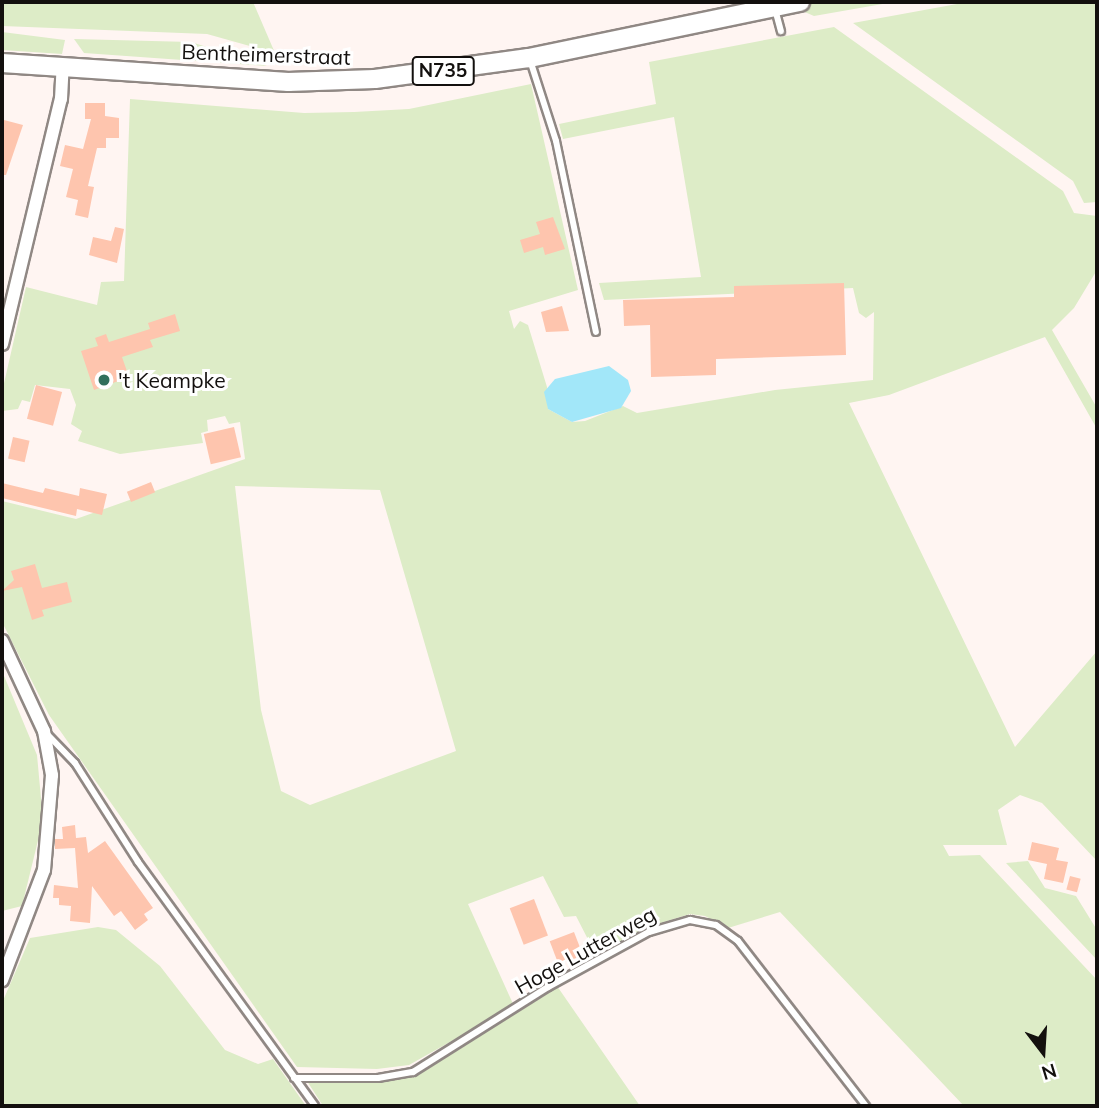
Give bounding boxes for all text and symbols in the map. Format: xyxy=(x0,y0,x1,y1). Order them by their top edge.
street label: Bentheimerstraat xyxy=(181,38,351,70)
road number: N735 xyxy=(412,55,474,86)
place label: 't Keampke xyxy=(118,367,226,393)
marker: 't Keampke xyxy=(96,372,112,388)
street label: Hoge Lutterweg xyxy=(510,901,660,999)
north arrow xyxy=(1008,1017,1078,1087)
text: N xyxy=(1039,1059,1060,1086)

